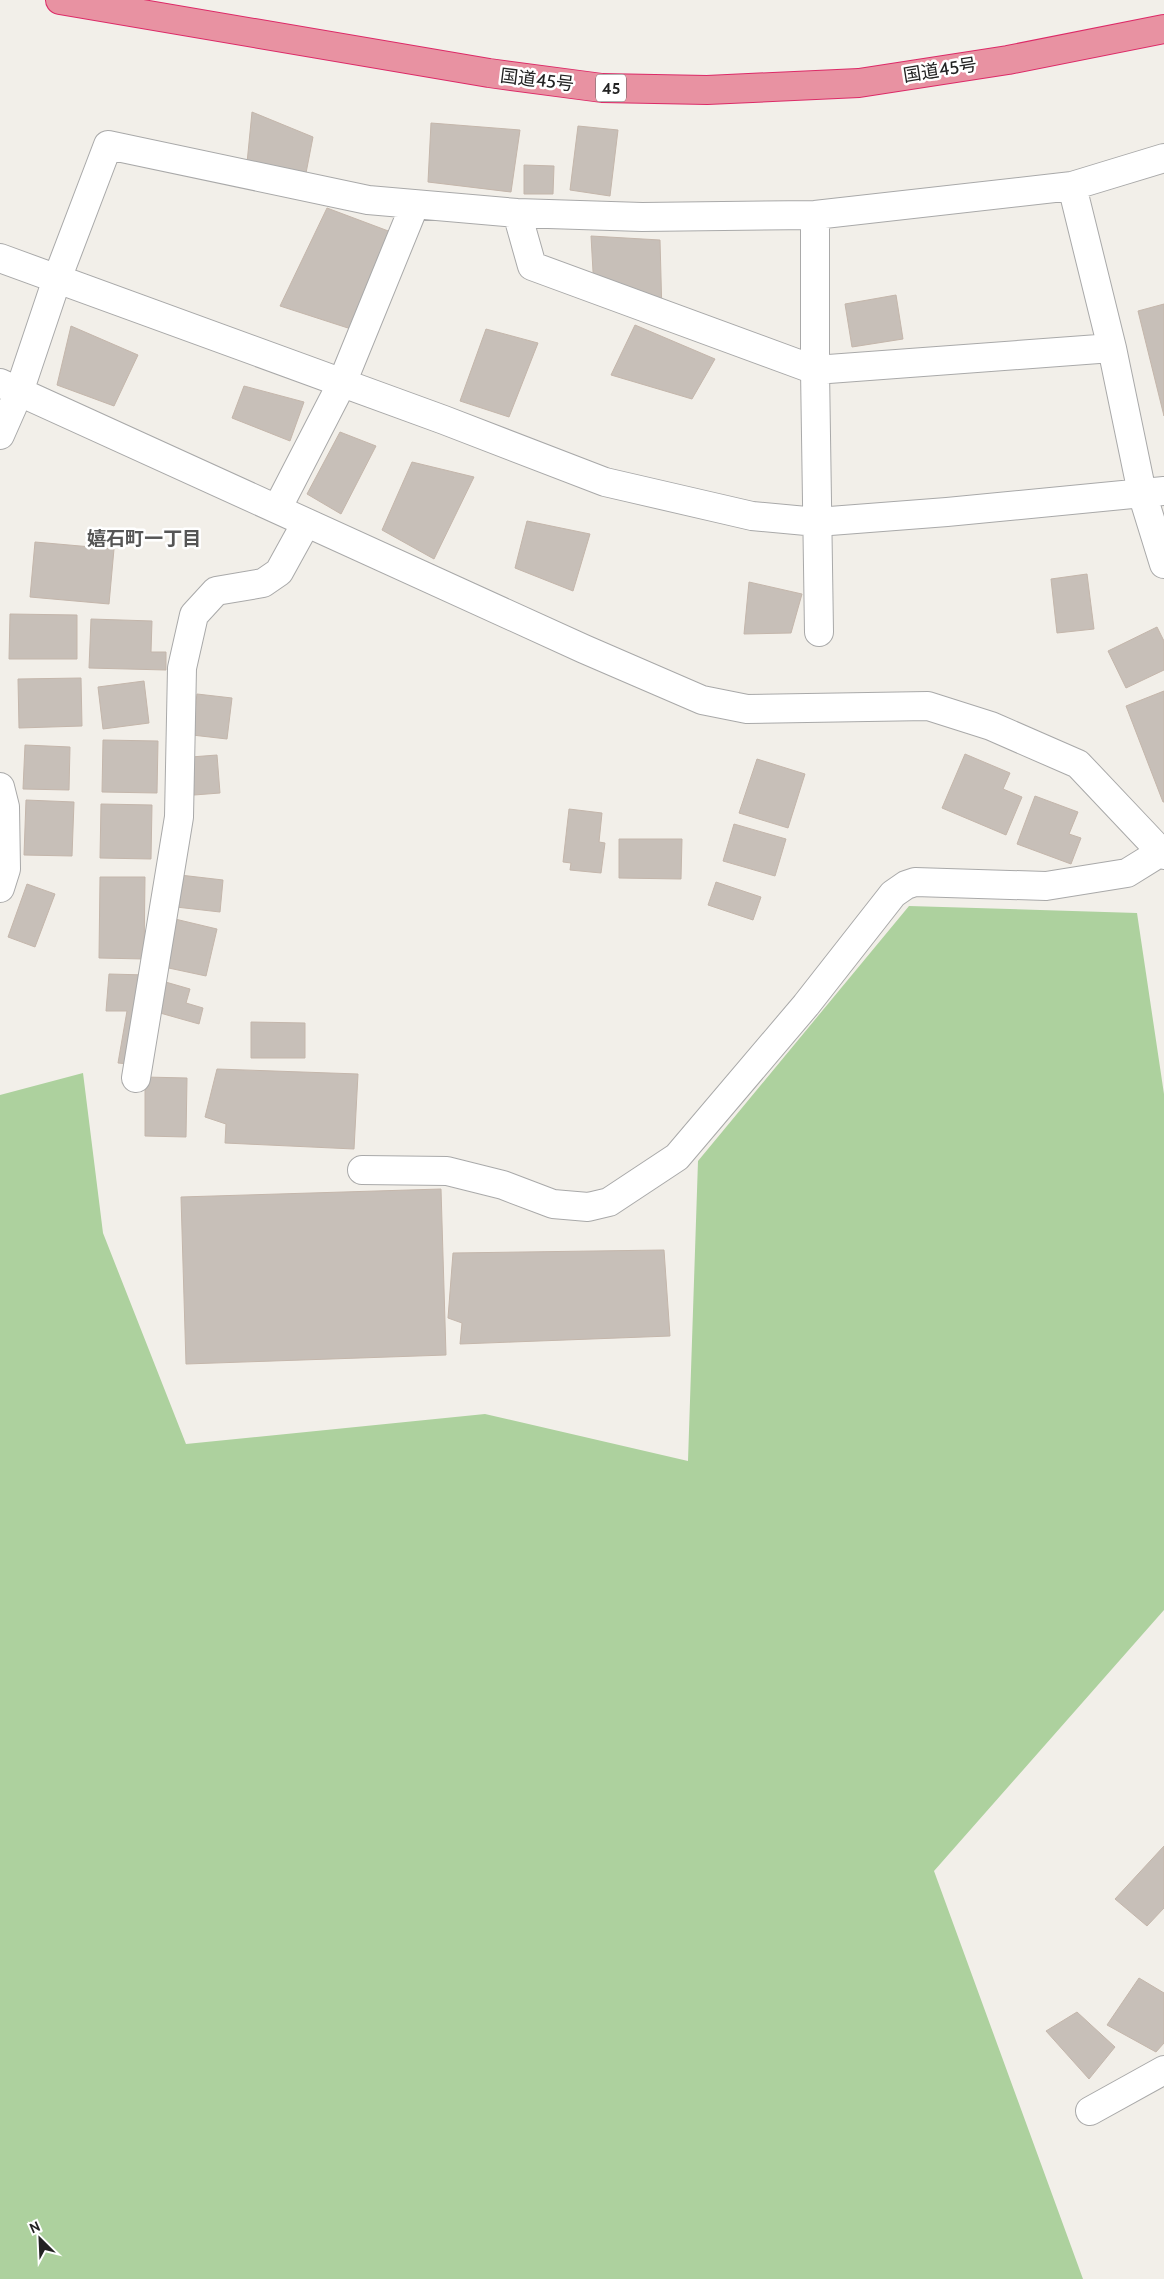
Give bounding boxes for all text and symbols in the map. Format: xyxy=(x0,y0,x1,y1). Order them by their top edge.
street label: 国道45号 xyxy=(902,53,978,87)
street label: 国道45号 xyxy=(499,65,575,95)
road number: 45 xyxy=(596,75,626,102)
district label: 嬉石町一丁目 xyxy=(87,527,201,550)
north arrow xyxy=(15,2214,65,2264)
text: N xyxy=(27,2217,43,2237)

